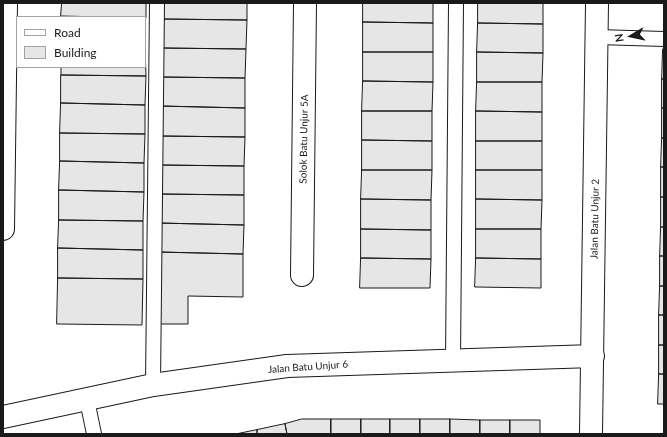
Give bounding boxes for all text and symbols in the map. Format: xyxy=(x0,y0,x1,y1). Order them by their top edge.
legend xyxy=(16,16,146,68)
north arrow xyxy=(611,16,651,56)
text: Road xyxy=(54,25,81,40)
text: N xyxy=(612,33,626,43)
text: Building xyxy=(54,45,97,60)
street label: Solok Batu Unjur 5A xyxy=(297,94,311,184)
street label: Jalan Batu Unjur 2 xyxy=(588,179,602,259)
street label: Jalan Batu Unjur 6 xyxy=(268,358,348,376)

